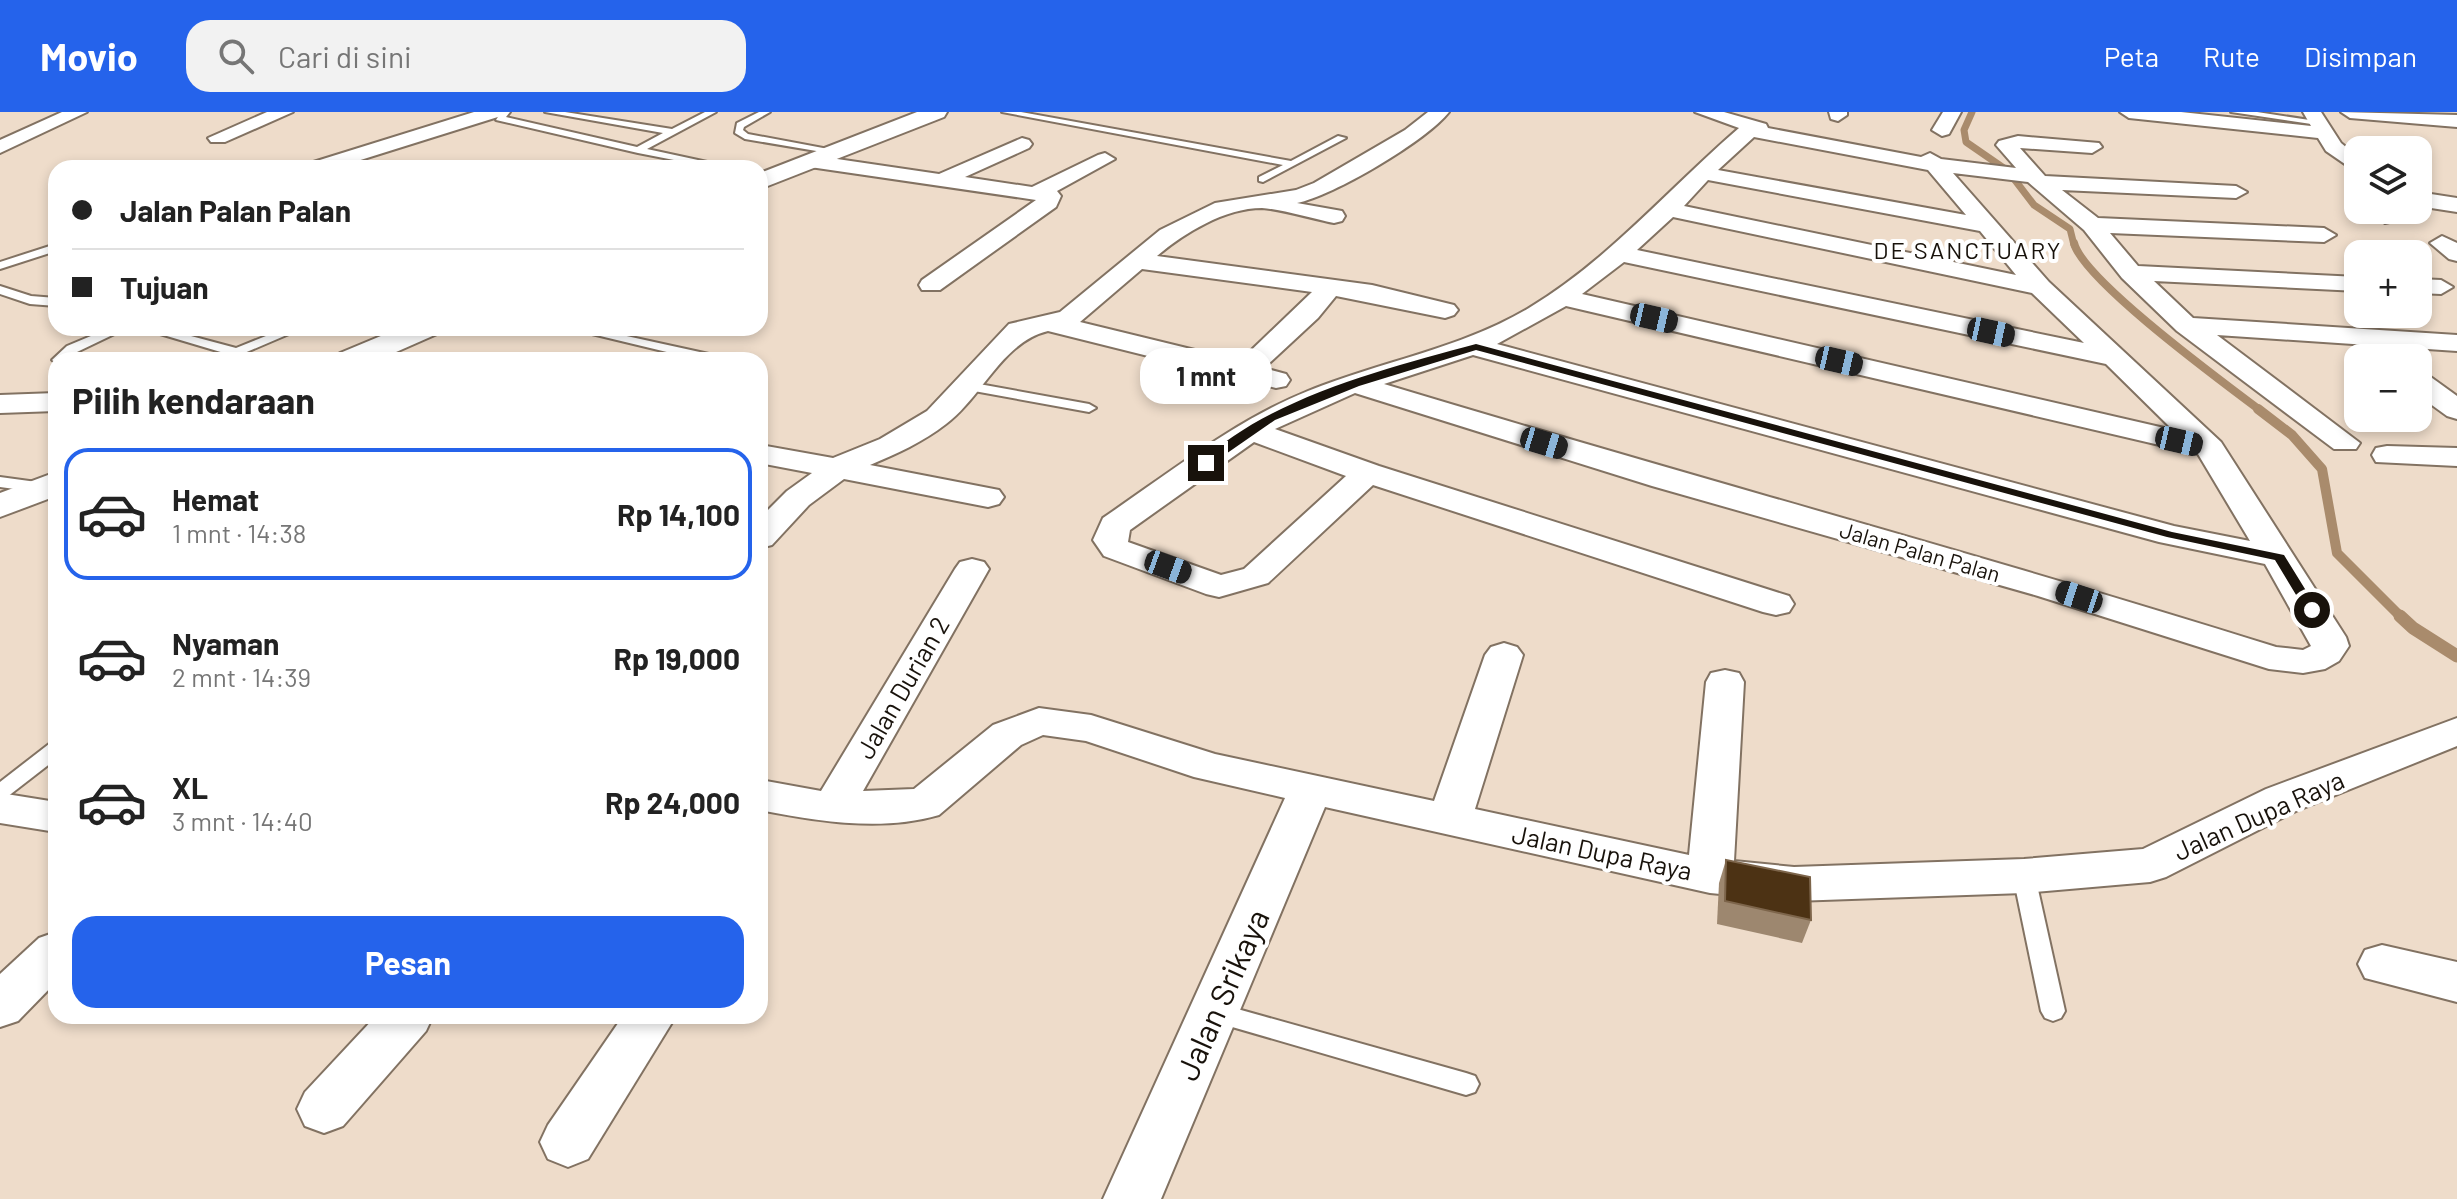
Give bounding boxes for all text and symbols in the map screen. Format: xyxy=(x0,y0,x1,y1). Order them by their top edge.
search box xyxy=(186,20,746,92)
text: Movio xyxy=(40,33,138,79)
icon: search xyxy=(214,34,258,78)
text: Cari di sini xyxy=(278,38,412,74)
text: Peta xyxy=(2104,39,2159,73)
text: Rute xyxy=(2203,39,2260,73)
text: Disimpan xyxy=(2304,39,2417,73)
map controls xyxy=(2344,136,2432,432)
button: layers xyxy=(2344,136,2432,224)
text: Jalan Palan Palan xyxy=(120,192,351,228)
district label: DE SANCTUARY xyxy=(1874,235,2062,264)
button: + xyxy=(2344,240,2432,328)
text: Tujuan xyxy=(120,269,209,305)
car xyxy=(1628,301,1680,335)
car xyxy=(1965,315,2017,349)
car xyxy=(1813,344,1865,378)
button: − xyxy=(2344,344,2432,432)
callout: 1 mnt xyxy=(1140,347,1272,403)
text: 1 mnt xyxy=(1176,360,1236,391)
text: Pilih kendaraan xyxy=(72,378,315,421)
car xyxy=(2153,424,2205,458)
car xyxy=(1518,425,1570,461)
route end xyxy=(1188,445,1224,481)
icon: car xyxy=(76,478,148,550)
text: Hemat xyxy=(172,481,259,517)
text: Rp 14,100 xyxy=(617,496,740,532)
street label: Jalan Palan Palan xyxy=(1837,516,2003,586)
text: 1 mnt · 14:38 xyxy=(172,517,306,548)
car xyxy=(1141,548,1195,586)
car xyxy=(2052,578,2106,616)
route start xyxy=(2294,592,2330,628)
street label: Jalan Durian 2 xyxy=(849,611,955,764)
icon: car xyxy=(76,622,148,694)
text: Nyaman xyxy=(172,625,279,661)
text: Rp 19,000 xyxy=(614,640,740,676)
text: 2 mnt · 14:39 xyxy=(172,661,311,692)
street label: Jalan Dupa Raya xyxy=(2168,763,2348,866)
icon: car xyxy=(76,766,148,838)
text: XL xyxy=(172,769,208,805)
text: Rp 24,000 xyxy=(605,784,740,820)
text: 3 mnt · 14:40 xyxy=(172,805,313,836)
street label: Jalan Dupa Raya xyxy=(1509,817,1695,886)
street label: Jalan Srikaya xyxy=(1167,903,1276,1086)
button: Pesan xyxy=(72,916,744,1008)

